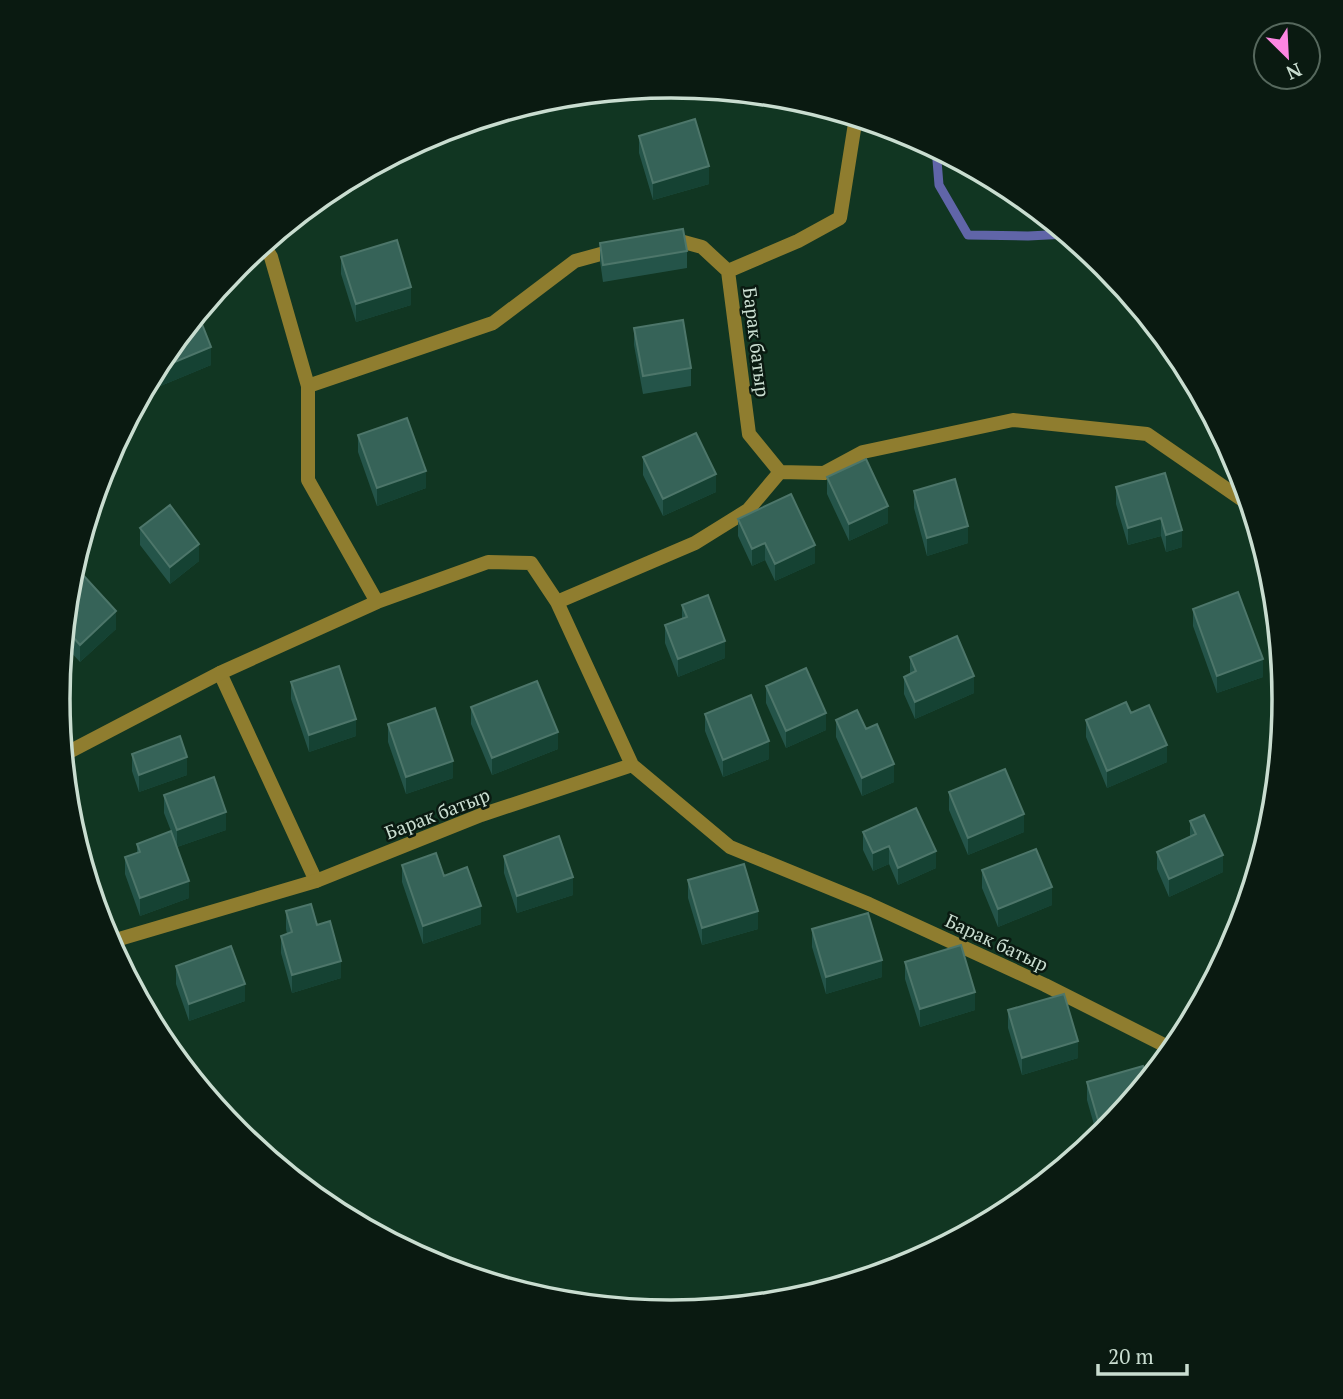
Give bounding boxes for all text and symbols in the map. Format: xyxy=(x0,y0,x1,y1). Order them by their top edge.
north arrow xyxy=(1252,21,1322,91)
text: N xyxy=(1282,58,1306,87)
street label: Барак батыр xyxy=(738,286,776,398)
street label: Барак батыр xyxy=(381,782,493,844)
street label: Барак батыр xyxy=(942,907,1052,977)
scale bar xyxy=(1098,1332,1187,1376)
text: 20 m xyxy=(1108,1342,1154,1370)

